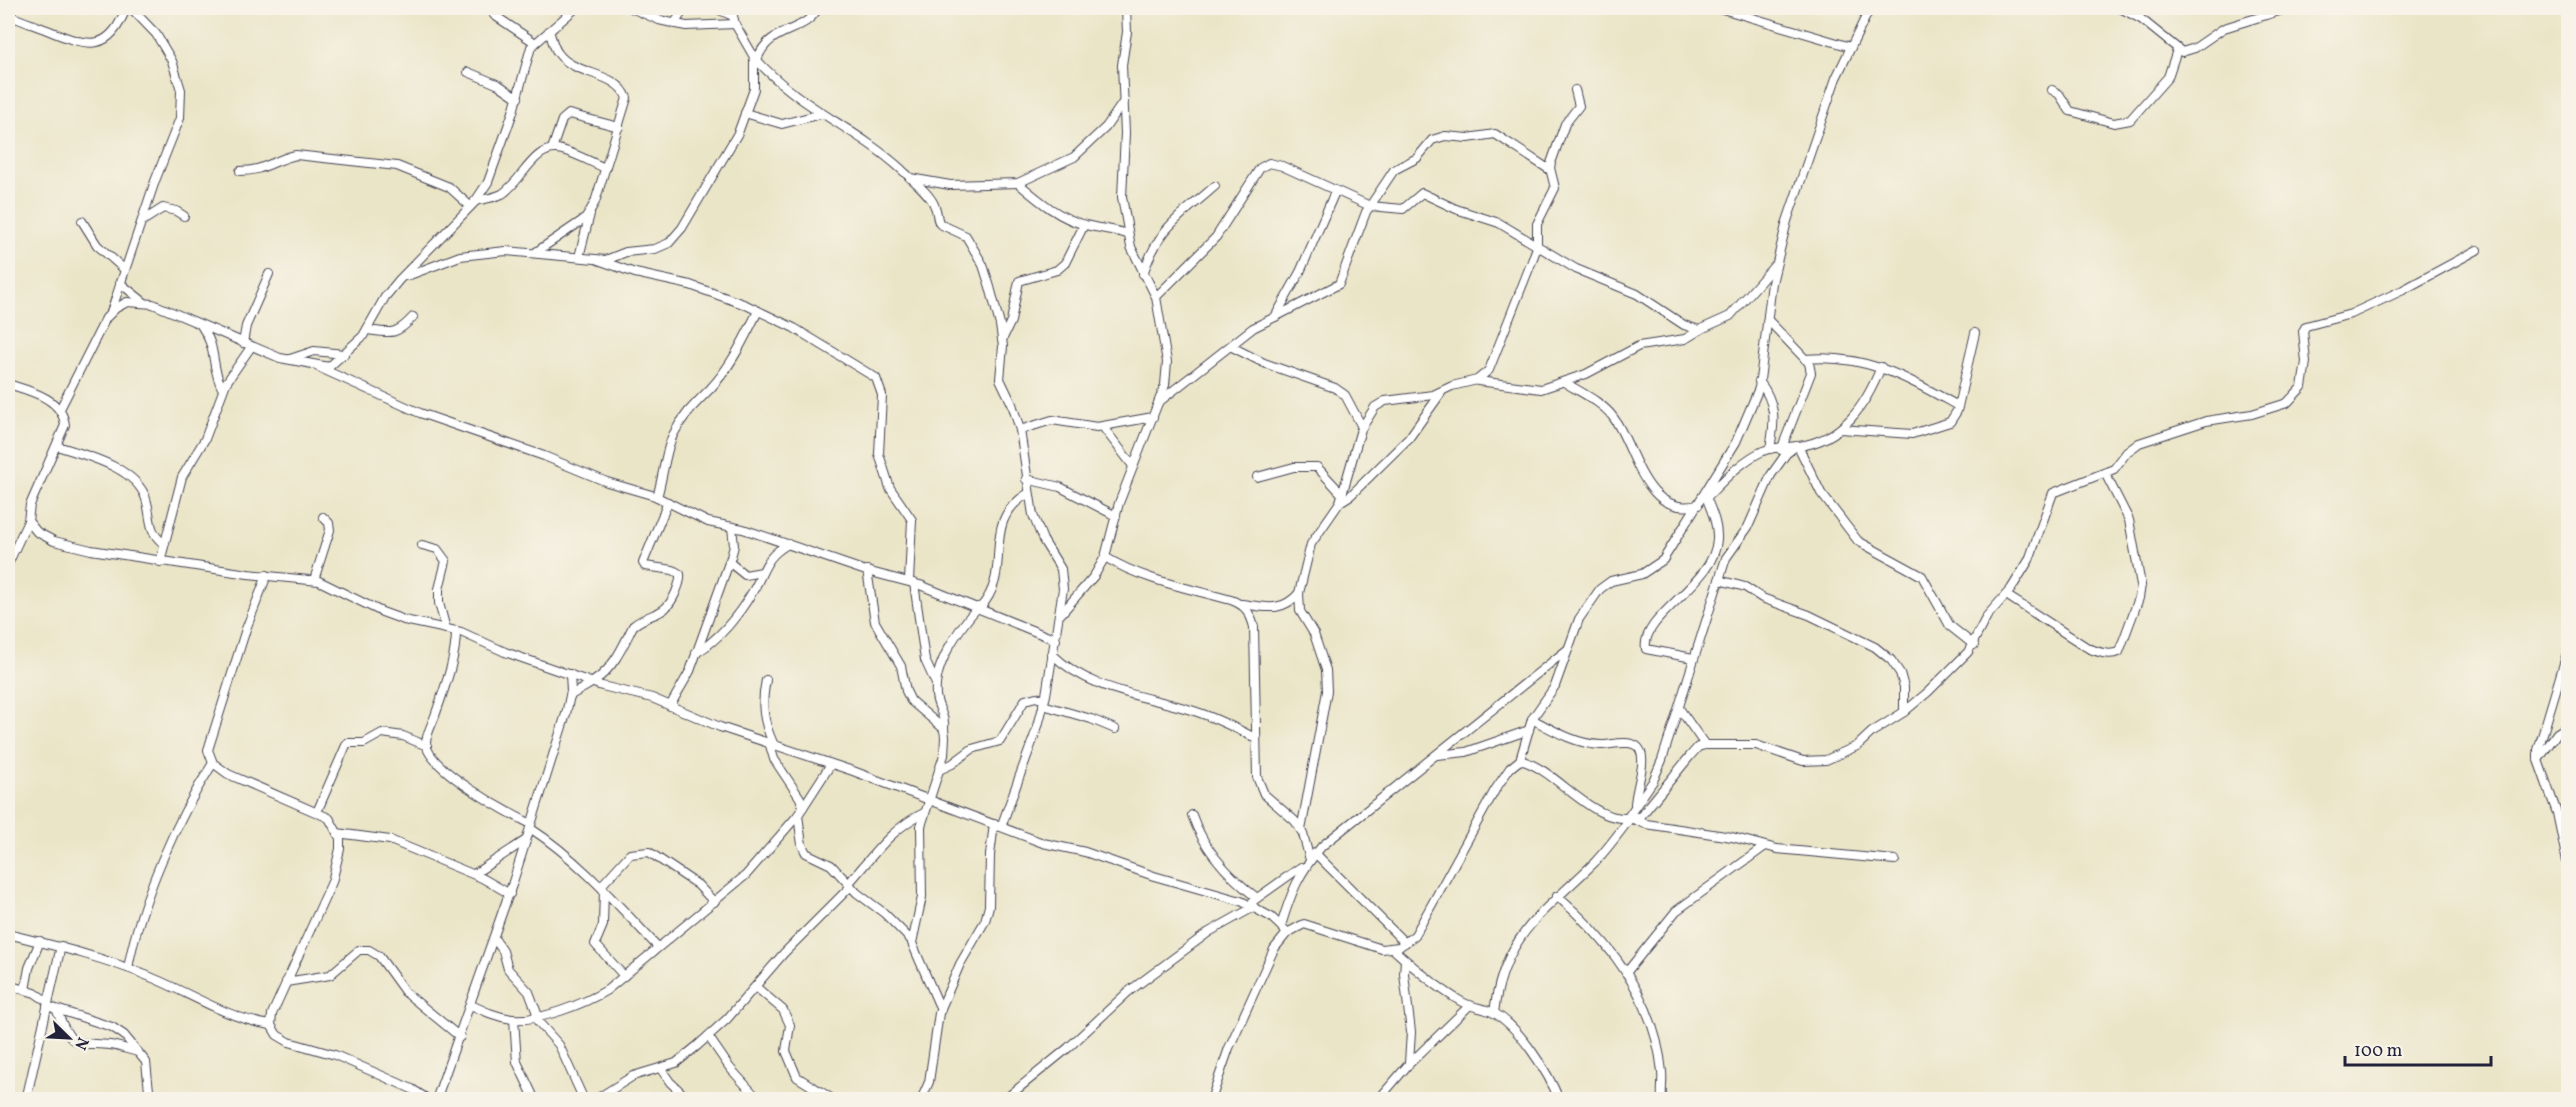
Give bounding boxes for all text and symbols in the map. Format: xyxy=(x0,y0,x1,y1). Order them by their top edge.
north arrow xyxy=(39,1008,99,1068)
scale bar xyxy=(2345,1029,2490,1067)
text: N xyxy=(68,1034,93,1053)
text: 100 m xyxy=(2354,1039,2403,1064)

